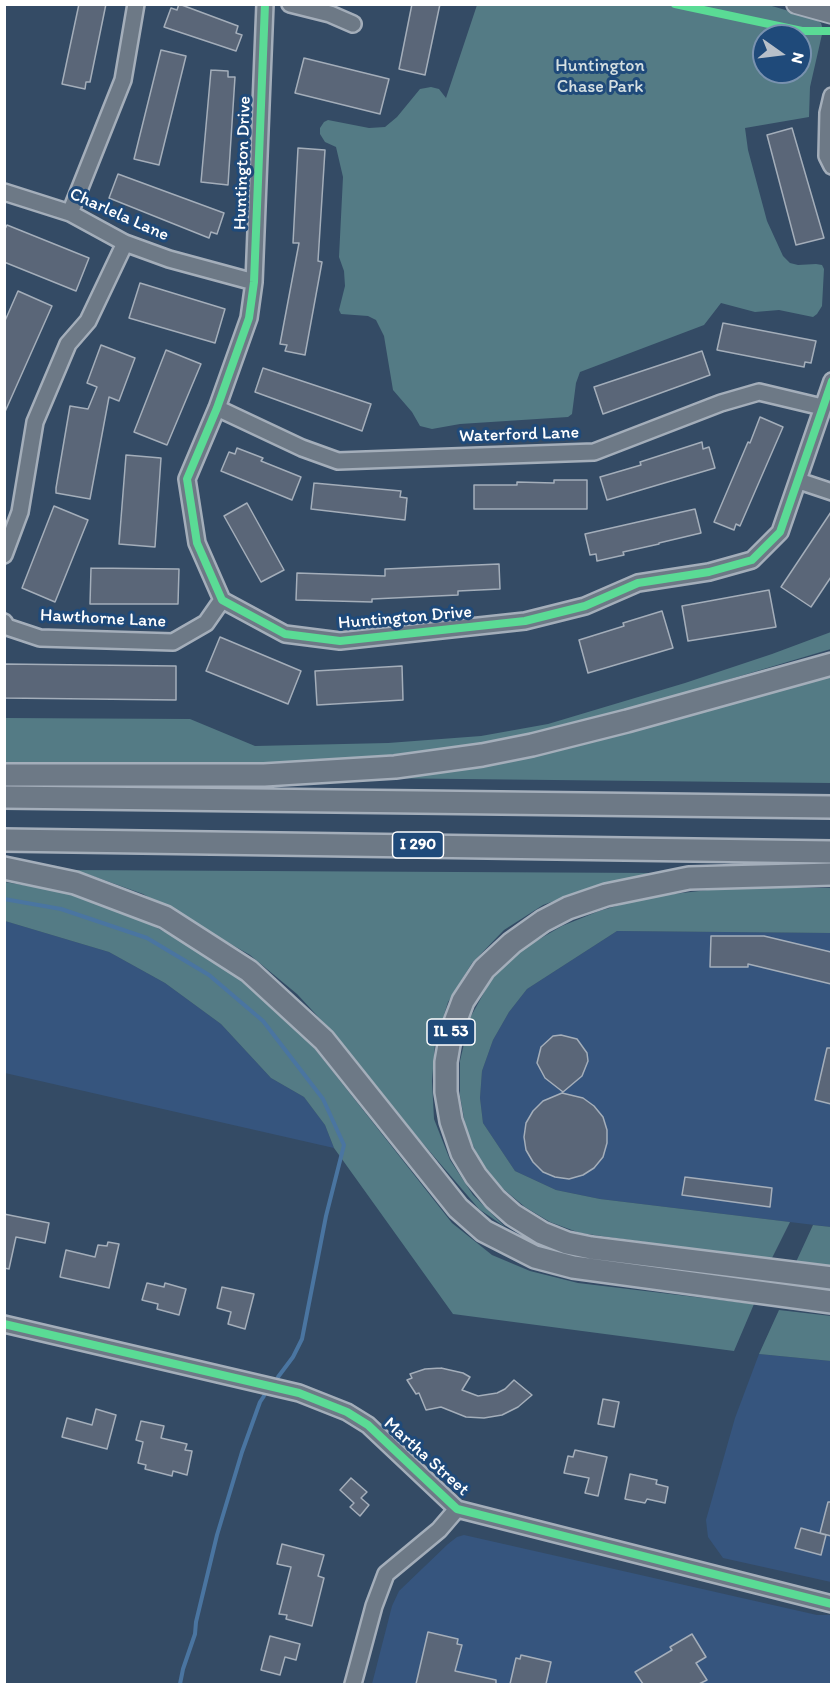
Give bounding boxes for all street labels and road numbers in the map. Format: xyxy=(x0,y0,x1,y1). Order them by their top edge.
street label: Huntington Drive xyxy=(230,96,256,230)
street label: Charlela Lane xyxy=(66,183,172,247)
street label: Waterford Lane xyxy=(459,422,579,448)
street label: Huntington Drive xyxy=(337,601,473,635)
street label: Hawthorne Lane xyxy=(39,605,167,633)
road number: I 290 xyxy=(392,832,444,858)
road number: IL 53 xyxy=(427,1019,475,1045)
street label: Martha Street xyxy=(379,1413,473,1501)

